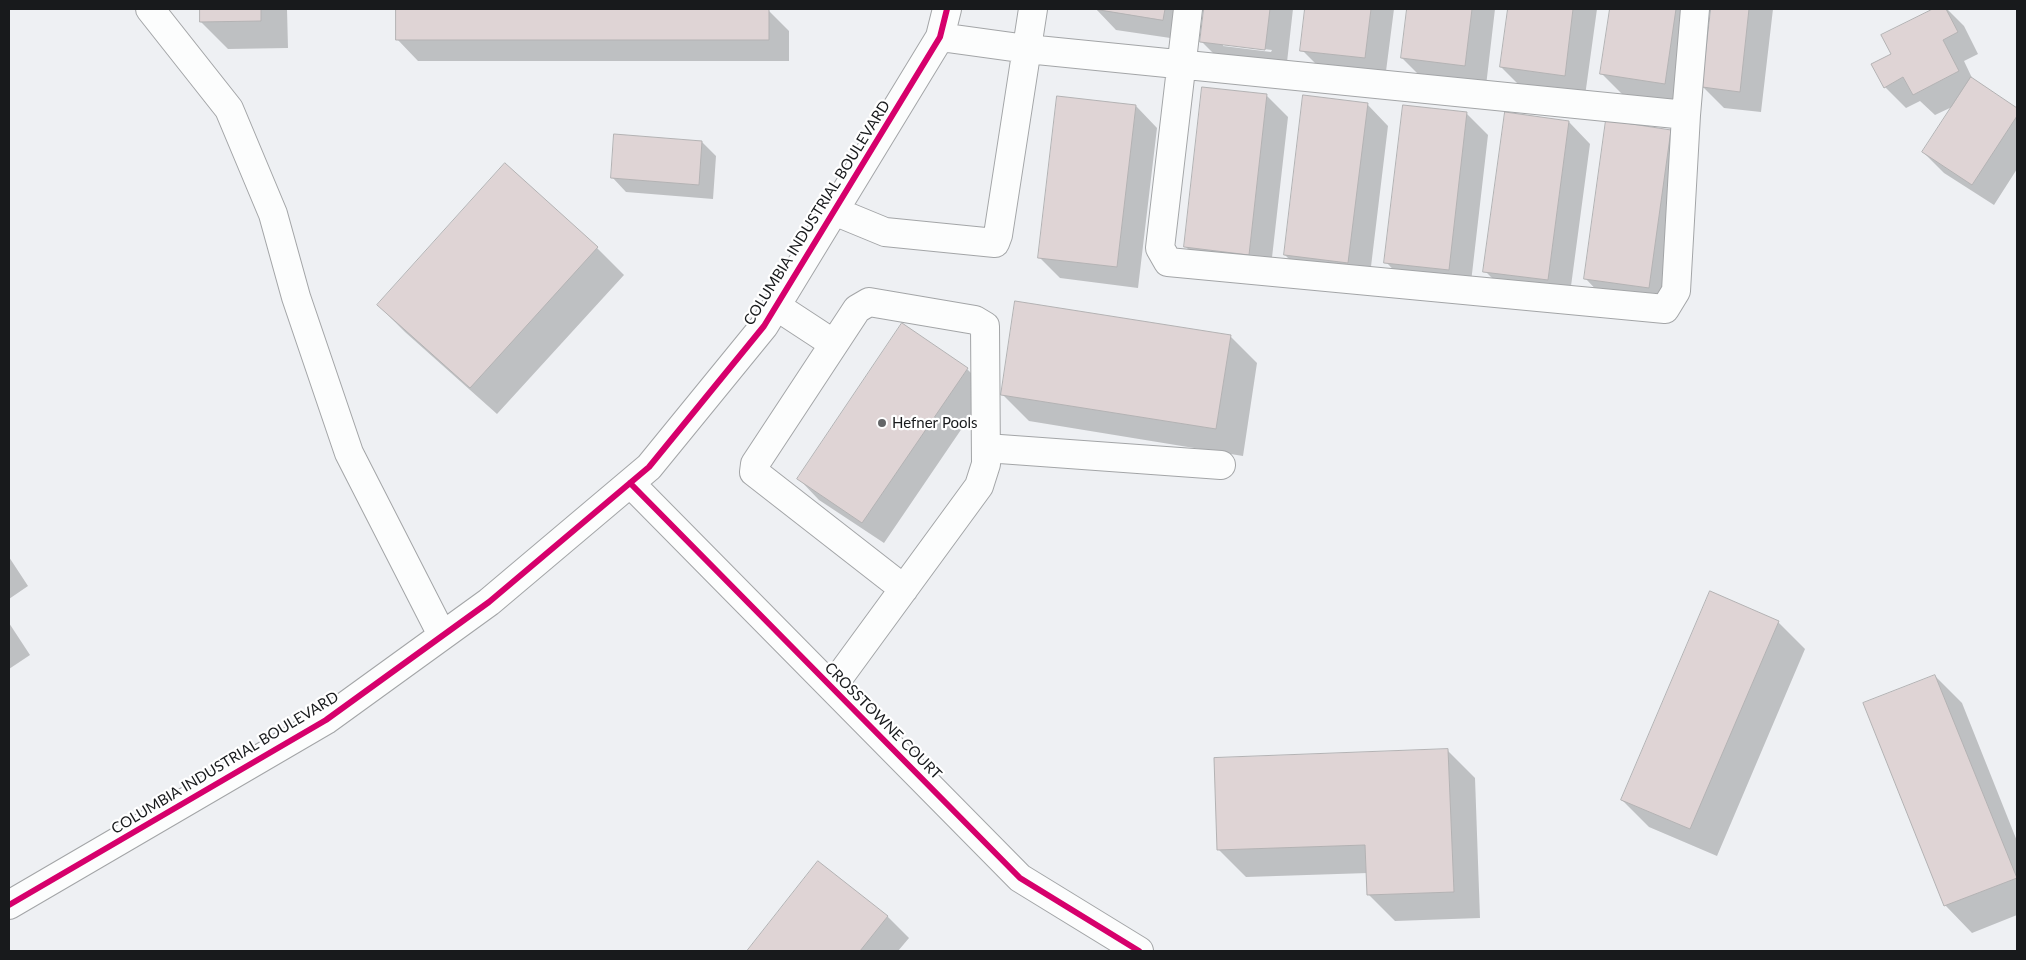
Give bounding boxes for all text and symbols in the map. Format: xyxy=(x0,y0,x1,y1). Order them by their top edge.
street label: COLUMBIA INDUSTRIAL BOULEVARD xyxy=(740,97,894,329)
place label: Hefner Pools xyxy=(892,414,978,432)
marker: Hefner Pools xyxy=(876,417,888,429)
street label: CROSSTOWNE COURT xyxy=(821,659,945,783)
street label: COLUMBIA INDUSTRIAL BOULEVARD xyxy=(108,688,342,838)

